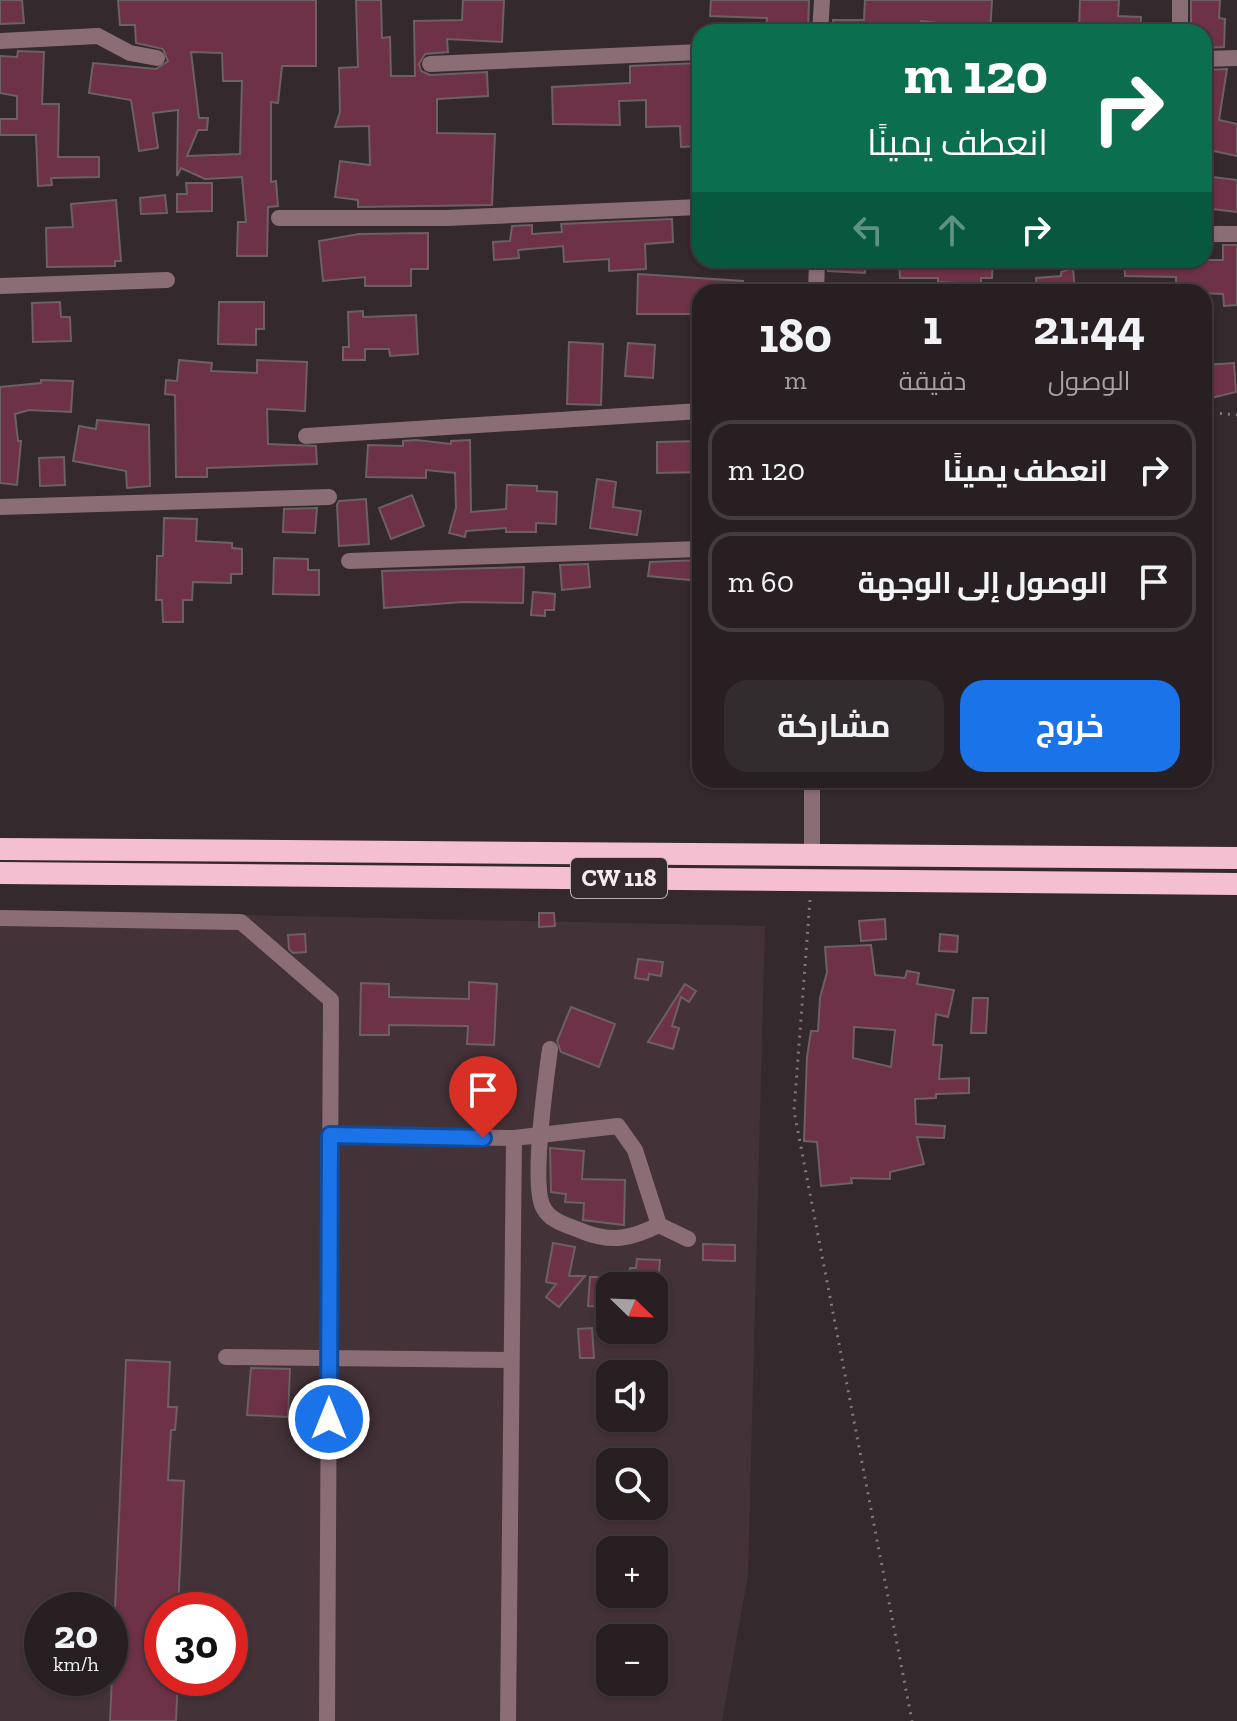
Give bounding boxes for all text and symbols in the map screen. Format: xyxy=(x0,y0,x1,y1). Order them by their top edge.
text: 120 m xyxy=(904,40,1048,107)
icon: right xyxy=(1076,56,1180,160)
text: انعطف يمينًا xyxy=(867,121,1048,164)
icon: left xyxy=(846,208,890,252)
icon: ahead xyxy=(930,208,974,252)
icon: right xyxy=(1014,208,1058,252)
text: 1 xyxy=(923,299,942,356)
text: 21:44 xyxy=(1033,299,1145,356)
text: 180 xyxy=(759,307,832,364)
text: m xyxy=(784,364,807,396)
text: دقيقة xyxy=(899,365,966,397)
text: الوصول xyxy=(1048,365,1131,397)
icon: right xyxy=(1132,448,1176,492)
text: 120 m xyxy=(728,452,805,488)
text: انعطف يمينًا xyxy=(942,453,1108,489)
icon: arrive xyxy=(1132,560,1176,604)
text: 60 m xyxy=(728,564,794,600)
text: الوصول إلى الوجهة xyxy=(858,565,1108,601)
button: مشاركة xyxy=(724,680,944,772)
button: خروج xyxy=(960,680,1180,772)
road number: CW 118 xyxy=(571,858,667,898)
pin xyxy=(449,1056,517,1138)
icon: arrive xyxy=(461,1068,505,1112)
north arrow xyxy=(596,1272,668,1344)
map controls xyxy=(596,1272,668,1696)
button: sound xyxy=(596,1360,668,1432)
position arrow xyxy=(287,1377,371,1461)
button: search xyxy=(596,1448,668,1520)
button: + xyxy=(596,1536,668,1608)
speed limit sign: 30 xyxy=(144,1592,248,1696)
text: 20 xyxy=(54,1610,98,1658)
button: − xyxy=(596,1624,668,1696)
text: km/h xyxy=(53,1652,99,1676)

